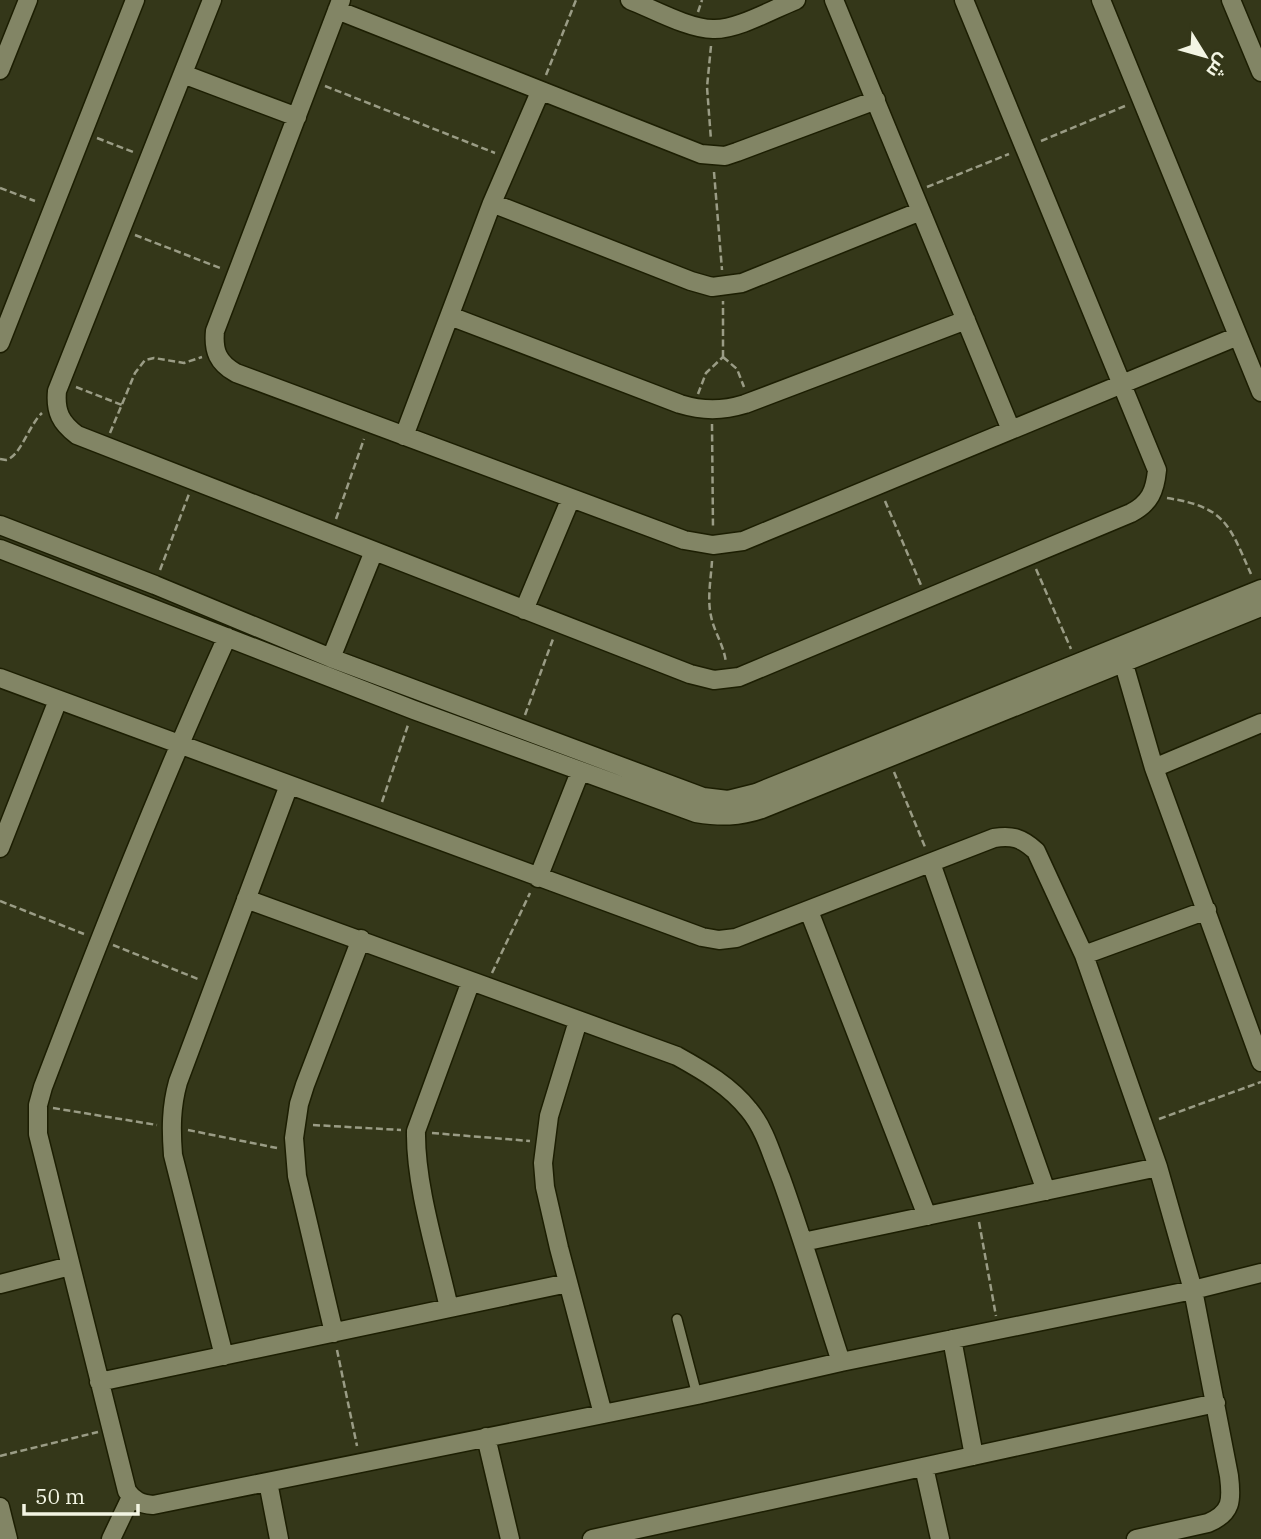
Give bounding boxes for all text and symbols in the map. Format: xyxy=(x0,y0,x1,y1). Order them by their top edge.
north arrow xyxy=(1170,21,1240,91)
text: ش xyxy=(1202,49,1235,83)
scale bar xyxy=(24,1472,138,1516)
text: 50 m xyxy=(35,1482,85,1510)

